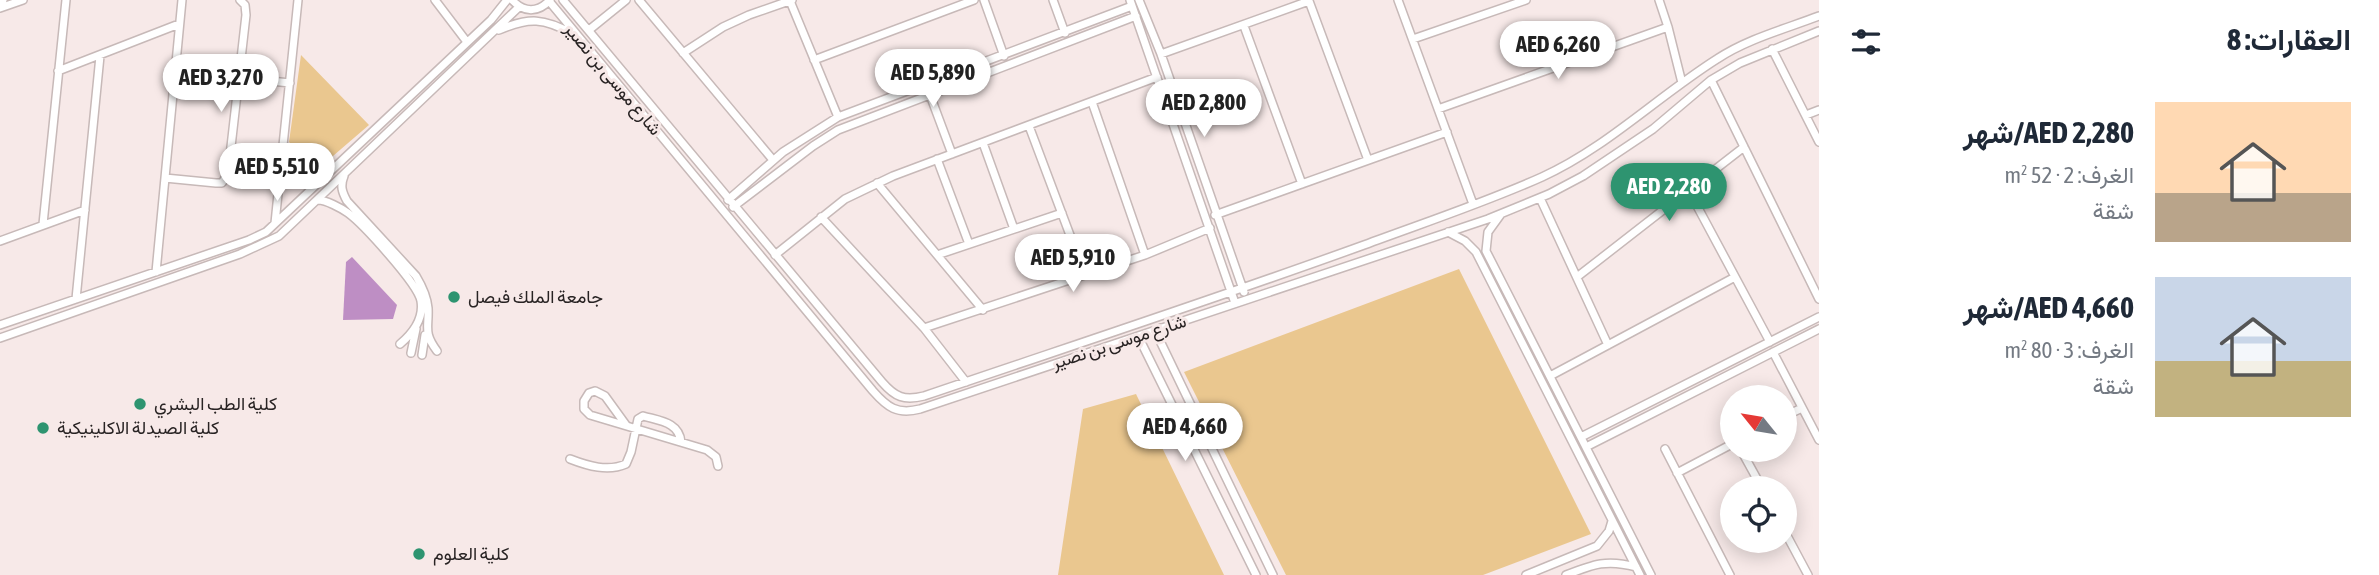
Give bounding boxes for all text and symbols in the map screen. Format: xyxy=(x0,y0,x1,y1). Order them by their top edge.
street label: شارع موسى بن نصير xyxy=(558,18,666,140)
pin: AED 6,260 xyxy=(1478,22,1638,81)
text: العقارات: 8 xyxy=(2227,22,2351,56)
icon: filters xyxy=(1847,23,1885,61)
text: AED 6,260 xyxy=(1516,31,1600,57)
pin: AED 5,890 xyxy=(853,50,1013,109)
pin: AED 3,270 xyxy=(141,54,301,114)
text: AED 5,890 xyxy=(891,59,975,85)
text: AED 3,270 xyxy=(179,64,263,90)
pin: AED 2,800 xyxy=(1124,80,1284,139)
text: AED 2,800 xyxy=(1162,89,1246,115)
text: AED 2,280/شهر xyxy=(1963,115,2134,149)
icon: home xyxy=(2211,130,2295,214)
pin: AED 5,510 xyxy=(197,144,357,203)
text: AED 5,510 xyxy=(235,153,319,179)
text: الغرف: 2 · 52 m² xyxy=(2005,162,2134,188)
pin: AED 2,280 xyxy=(1589,164,1749,223)
text: AED 2,280 xyxy=(1627,173,1711,199)
text: شقة xyxy=(2092,198,2134,224)
pin: AED 5,910 xyxy=(993,234,1153,294)
text: AED 5,910 xyxy=(1031,244,1115,270)
place label: جامعة الملك فيصل xyxy=(468,286,603,308)
marker: جامعة الملك فيصل xyxy=(446,289,462,305)
text: AED 4,660/شهر xyxy=(1963,290,2134,324)
icon: home xyxy=(2211,305,2295,389)
street label: شارع موسى بن نصير xyxy=(1048,310,1189,375)
text: الغرف: 3 · 80 m² xyxy=(2005,337,2134,363)
text: شقة xyxy=(2092,373,2134,399)
north arrow xyxy=(1720,385,1797,462)
map controls xyxy=(1720,385,1797,553)
place label: كلية الطب البشري xyxy=(154,393,277,419)
marker: كلية الطب البشري xyxy=(132,396,148,412)
pin: AED 4,660 xyxy=(1105,404,1265,463)
text: AED 4,660 xyxy=(1143,413,1227,439)
place label: كلية الصيدلة الاكلينيكية xyxy=(57,417,219,438)
marker: كلية الصيدلة الاكلينيكية xyxy=(35,420,51,436)
button: locate xyxy=(1720,476,1797,553)
place label: كلية العلوم xyxy=(433,543,509,566)
marker: كلية العلوم xyxy=(411,546,427,562)

